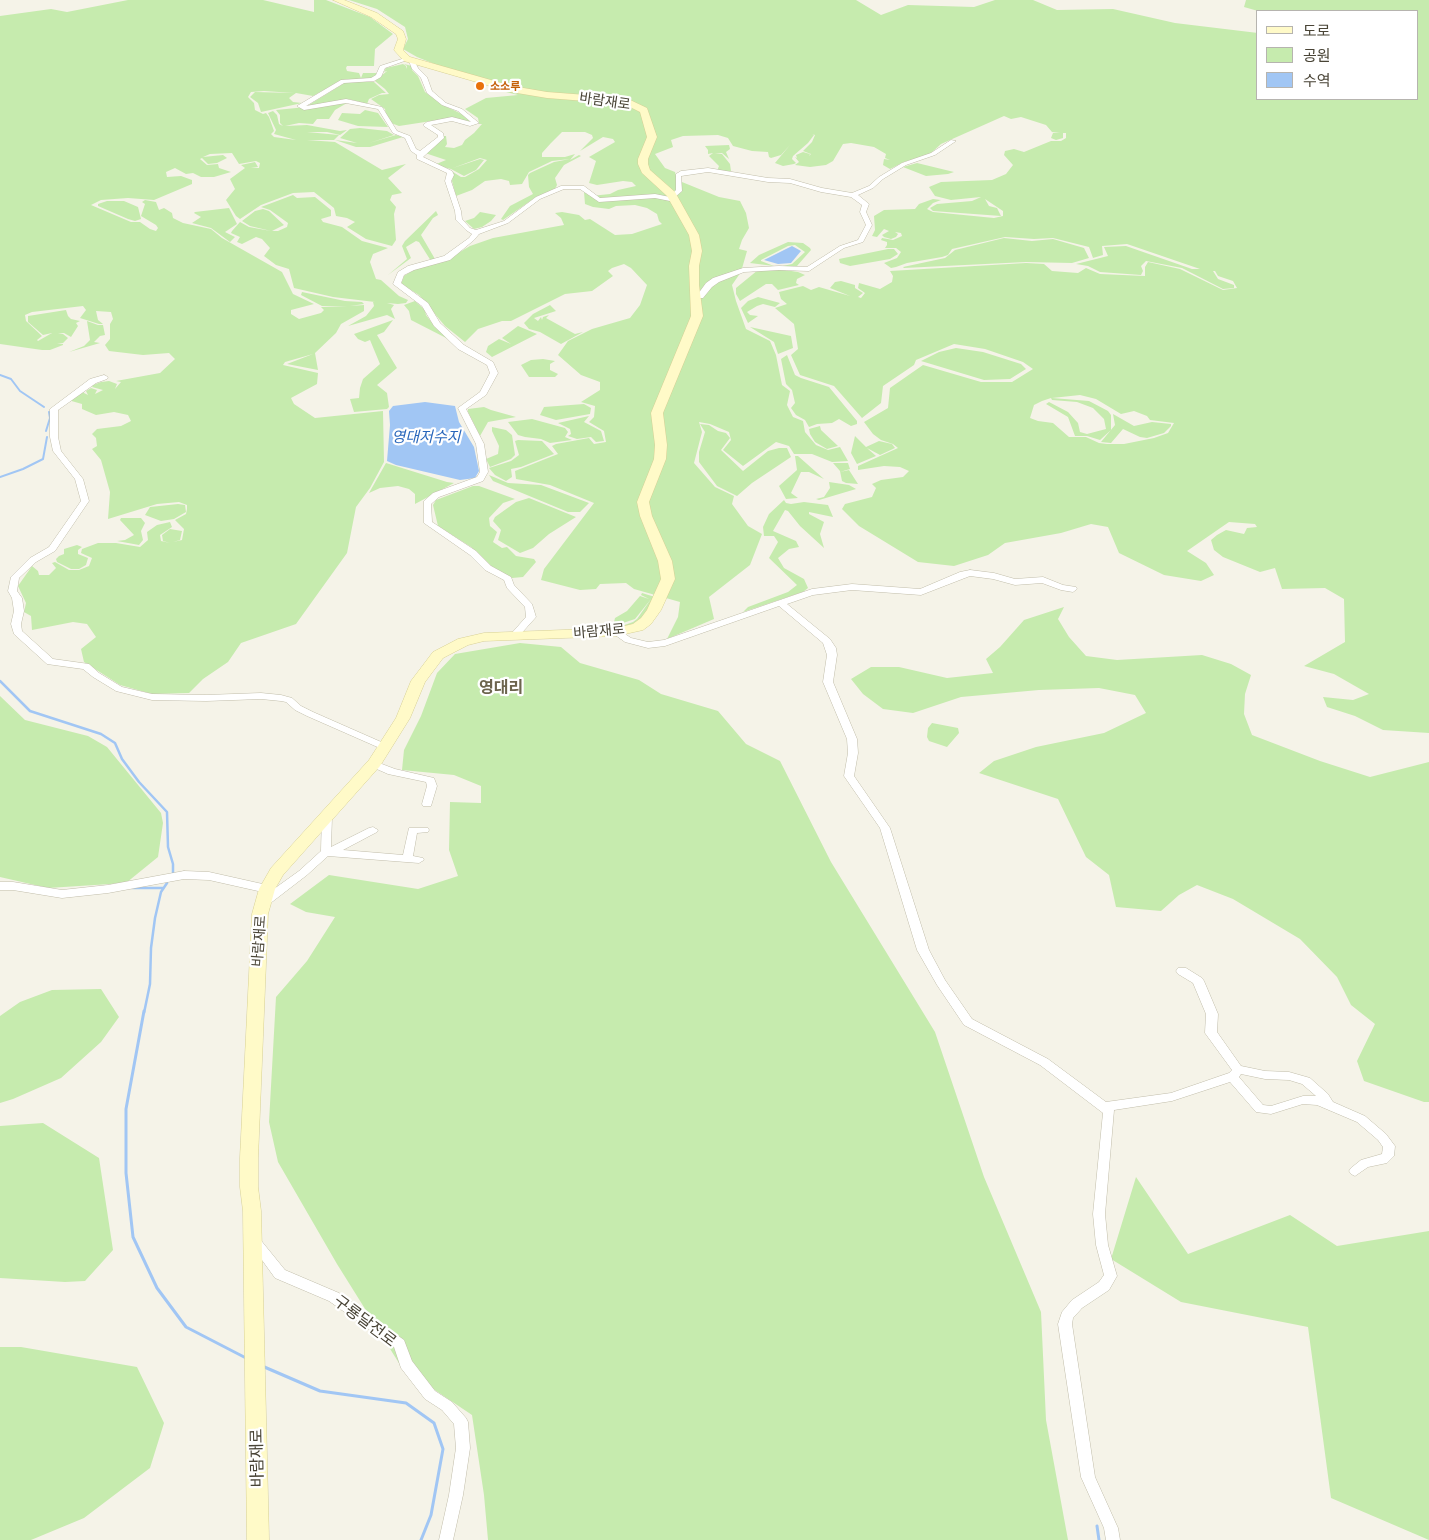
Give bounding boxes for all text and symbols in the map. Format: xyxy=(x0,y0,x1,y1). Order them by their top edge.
legend xyxy=(1256,10,1419,100)
text: 도로 xyxy=(1303,21,1331,39)
text: 공원 xyxy=(1303,46,1331,64)
text: 수역 xyxy=(1303,71,1331,89)
place label: 소소루 xyxy=(490,79,520,93)
marker: 소소루 xyxy=(474,80,486,92)
street label: 바람재로 xyxy=(578,89,632,113)
water label: 영대저수지 xyxy=(392,428,460,446)
street label: 바람재로 xyxy=(573,620,625,642)
district label: 영대리 xyxy=(479,678,523,698)
street label: 바람재로 xyxy=(249,915,269,967)
street label: 구룡달전로 xyxy=(330,1291,400,1351)
street label: 바람재로 xyxy=(247,1428,267,1488)

